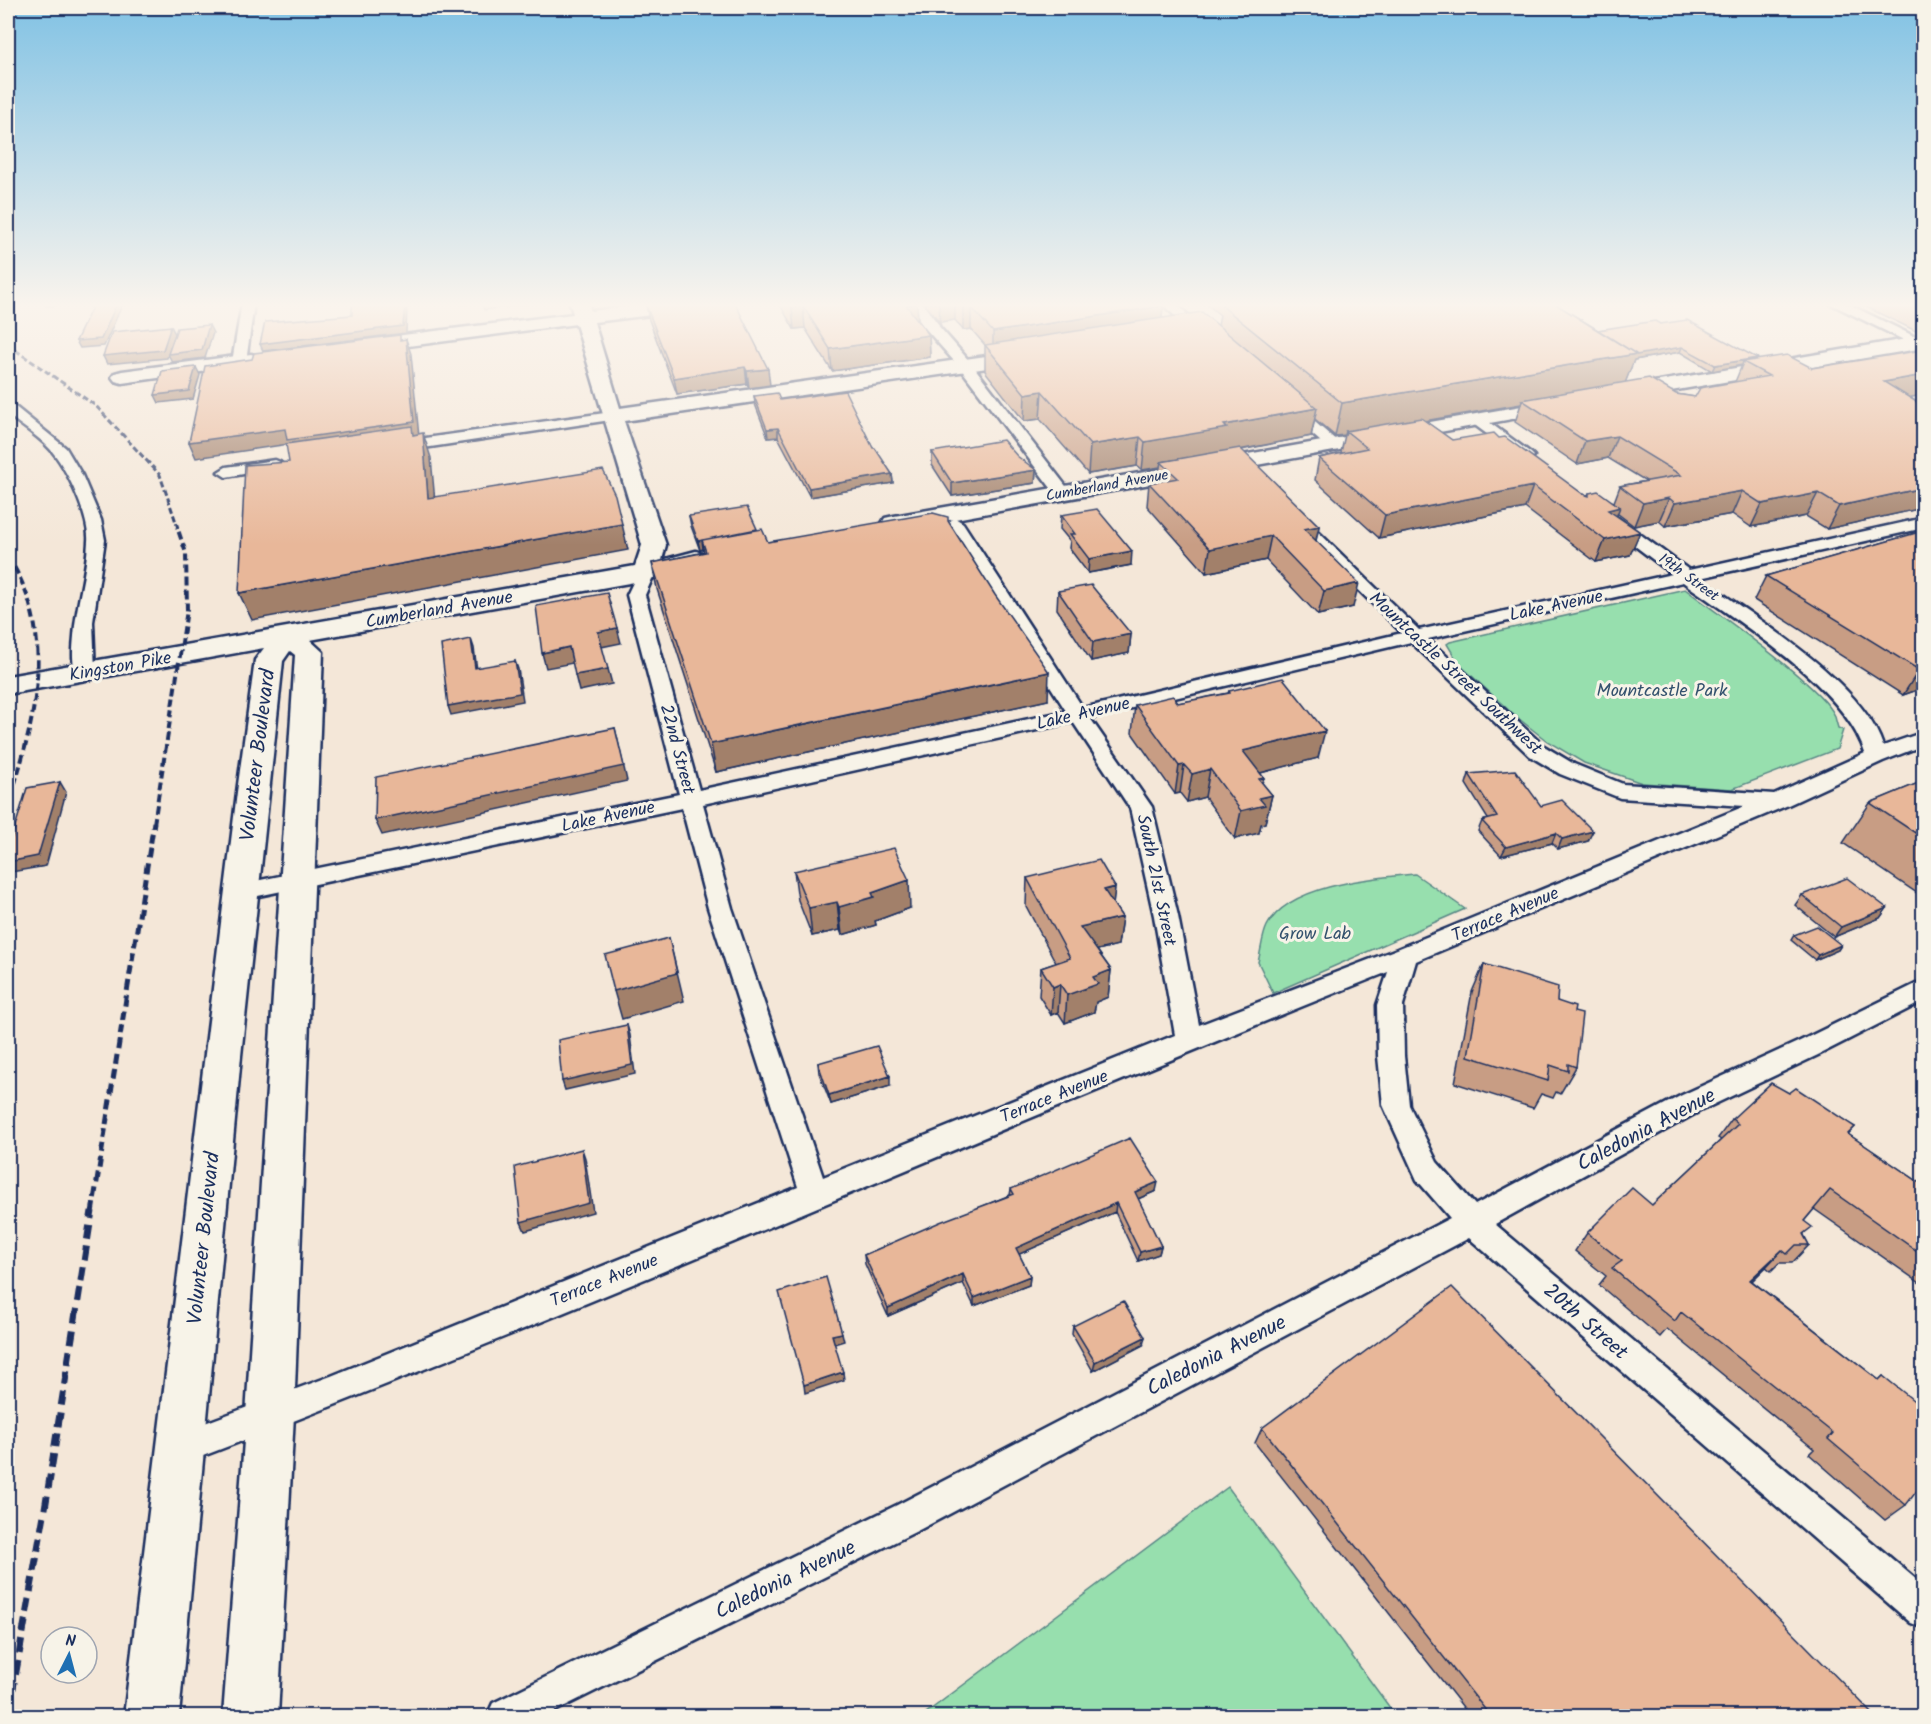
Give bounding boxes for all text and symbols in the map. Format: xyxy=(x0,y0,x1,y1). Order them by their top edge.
street label: Cumberland Avenue xyxy=(1044,463,1171,509)
street label: 19th Street xyxy=(1653,548,1724,608)
street label: Lake Avenue xyxy=(1507,582,1606,631)
street label: Cumberland Avenue xyxy=(363,583,515,638)
street label: Mountcastle Street Southwest xyxy=(1361,585,1549,764)
street label: Kingston Pike xyxy=(67,644,174,691)
street label: Volunteer Boulevard xyxy=(232,667,285,843)
park label: Mountcastle Park xyxy=(1596,677,1728,706)
street label: Lake Avenue xyxy=(1034,690,1133,739)
street label: 22nd Street xyxy=(651,701,703,799)
street label: Lake Avenue xyxy=(559,793,658,842)
street label: South 21st Street xyxy=(1127,812,1184,950)
street label: Terrace Avenue xyxy=(1447,880,1564,951)
park label: Grow Lab xyxy=(1279,920,1352,949)
street label: Terrace Avenue xyxy=(996,1063,1113,1132)
street label: Caledonia Avenue xyxy=(1571,1080,1723,1181)
street label: Volunteer Boulevard xyxy=(179,1150,230,1326)
street label: Terrace Avenue xyxy=(546,1247,663,1316)
street label: 20th Street xyxy=(1535,1276,1636,1369)
street label: Caledonia Avenue xyxy=(1141,1307,1293,1406)
street label: Caledonia Avenue xyxy=(710,1532,862,1629)
north arrow xyxy=(39,1625,99,1685)
text: N xyxy=(64,1629,77,1655)

